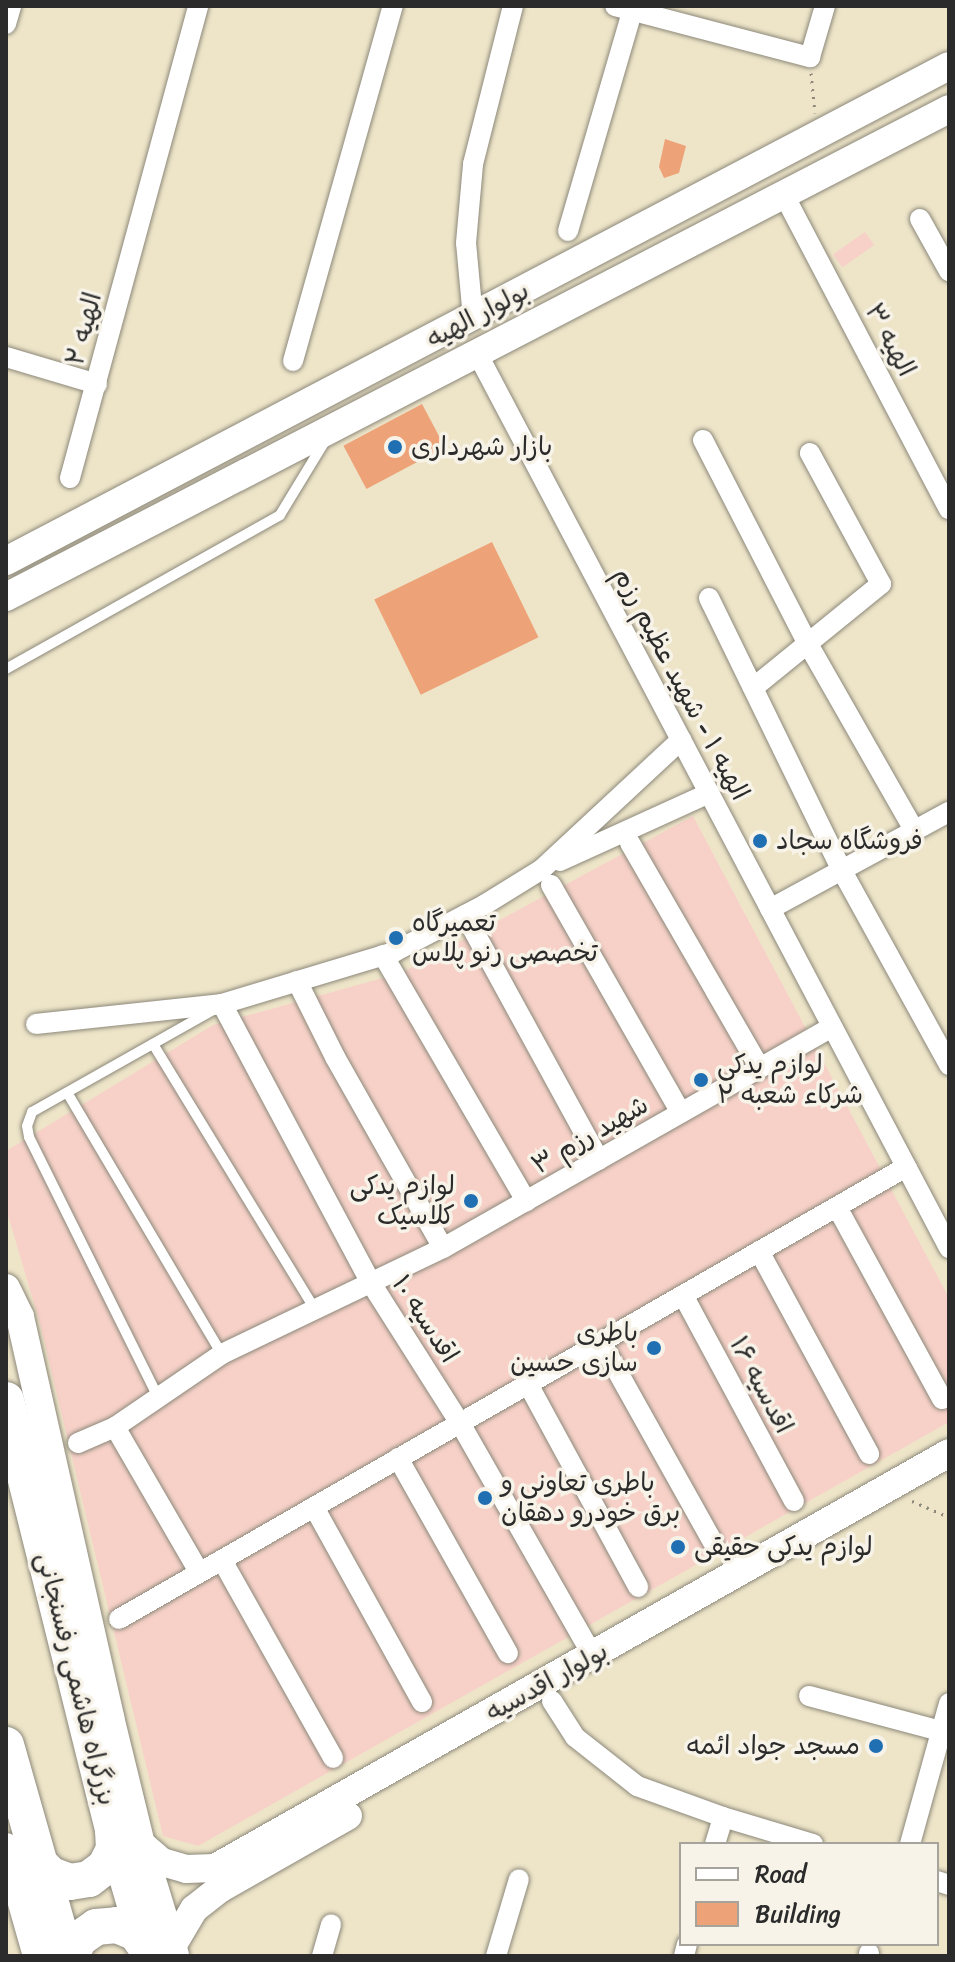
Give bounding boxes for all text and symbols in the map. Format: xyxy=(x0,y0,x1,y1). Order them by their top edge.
street label: بولوار الهیه xyxy=(421,275,535,355)
street label: الهیه ۲ xyxy=(59,289,109,369)
street label: الهیه ۳ xyxy=(858,298,922,382)
place label: بازار شهرداری xyxy=(411,431,553,463)
marker: بازار شهرداری xyxy=(386,438,404,456)
street label: الهیه ۱ - شهید عظیم رزم xyxy=(606,562,756,806)
place label: فروشگاه سجاد xyxy=(776,825,923,857)
marker: فروشگاه سجاد xyxy=(751,832,769,850)
place label: تعمیرگاه تخصصی رنو پلاس xyxy=(412,907,598,968)
marker: تعمیرگاه تخصصی رنو پلاس xyxy=(387,929,405,947)
place label: لوازم یدکی شرکاء شعبه ۲ xyxy=(717,1049,863,1110)
marker: لوازم یدکی شرکاء شعبه ۲ xyxy=(692,1071,710,1089)
street label: شهید رزم ۳ xyxy=(526,1089,654,1181)
place label: لوازم یدکی کلاسیک xyxy=(349,1170,455,1232)
marker: لوازم یدکی کلاسیک xyxy=(462,1192,480,1210)
street label: اقدسیه ۱۰ xyxy=(385,1269,465,1369)
place label: باطری سازی حسین xyxy=(510,1317,638,1378)
street label: اقدسیه ۱۶ xyxy=(722,1331,800,1439)
marker: باطری سازی حسین xyxy=(645,1339,663,1357)
place label: باطری تعاونی و برق خودرو دهقان xyxy=(501,1467,680,1528)
marker: باطری تعاونی و برق خودرو دهقان xyxy=(476,1489,494,1507)
place label: لوازم یدکی حقیقی xyxy=(694,1531,873,1563)
marker: لوازم یدکی حقیقی xyxy=(669,1538,687,1556)
street label: بزرگراه هاشمی رفسنجانی xyxy=(29,1549,123,1809)
street label: بولوار اقدسیه xyxy=(481,1636,613,1728)
place label: مسجد جواد ائمه xyxy=(686,1730,860,1762)
marker: مسجد جواد ائمه xyxy=(867,1737,885,1755)
legend xyxy=(679,1842,939,1946)
text: Road xyxy=(755,1853,806,1895)
text: Building xyxy=(755,1893,841,1935)

